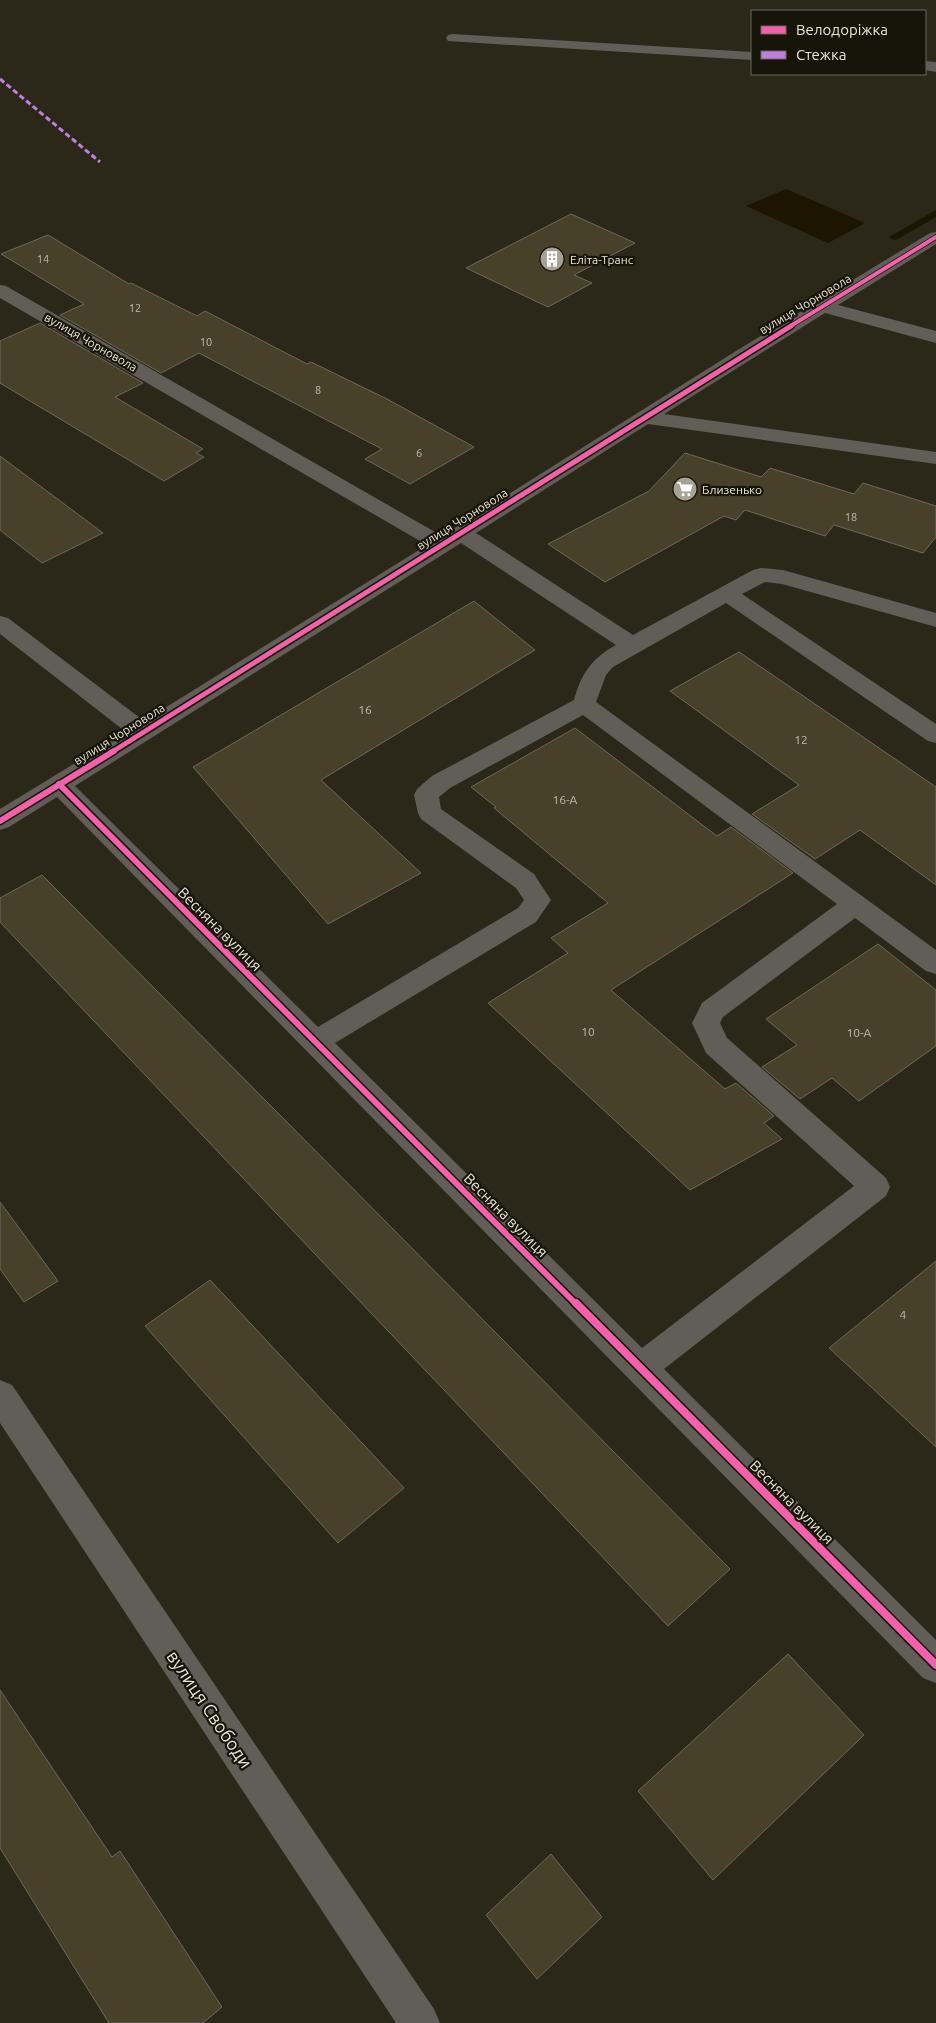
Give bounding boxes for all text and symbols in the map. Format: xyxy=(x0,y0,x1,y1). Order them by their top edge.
legend xyxy=(751,10,926,75)
text: Велодоріжка xyxy=(796,21,888,38)
text: Стежка xyxy=(796,46,846,63)
building icon: Еліта-Транс xyxy=(539,246,565,272)
house number: 14 xyxy=(37,253,49,265)
place label: Еліта-Транс xyxy=(570,253,634,266)
street label: вулиця Чорновола xyxy=(757,271,853,337)
house number: 12 xyxy=(129,302,141,314)
street label: вулиця Чорновола xyxy=(42,310,140,374)
house number: 10 xyxy=(200,336,212,348)
house number: 8 xyxy=(315,384,321,396)
house number: 6 xyxy=(416,447,422,459)
supermarket icon: Близенько xyxy=(672,476,698,502)
place label: Близенько xyxy=(702,483,762,496)
street label: вулиця Чорновола xyxy=(414,486,510,552)
house number: 18 xyxy=(845,511,857,523)
street label: вулиця Чорновола xyxy=(71,701,167,767)
house number: 16 xyxy=(358,703,372,716)
house number: 12 xyxy=(794,733,808,746)
house number: 16-А xyxy=(553,793,578,806)
street label: Весняна вулиця xyxy=(175,884,265,974)
house number: 10 xyxy=(581,1025,595,1038)
house number: 10-А xyxy=(847,1026,872,1039)
street label: Весняна вулиця xyxy=(461,1170,551,1260)
house number: 4 xyxy=(900,1308,907,1321)
street label: Весняна вулиця xyxy=(747,1457,837,1547)
street label: вулиця Свободи xyxy=(163,1646,257,1772)

